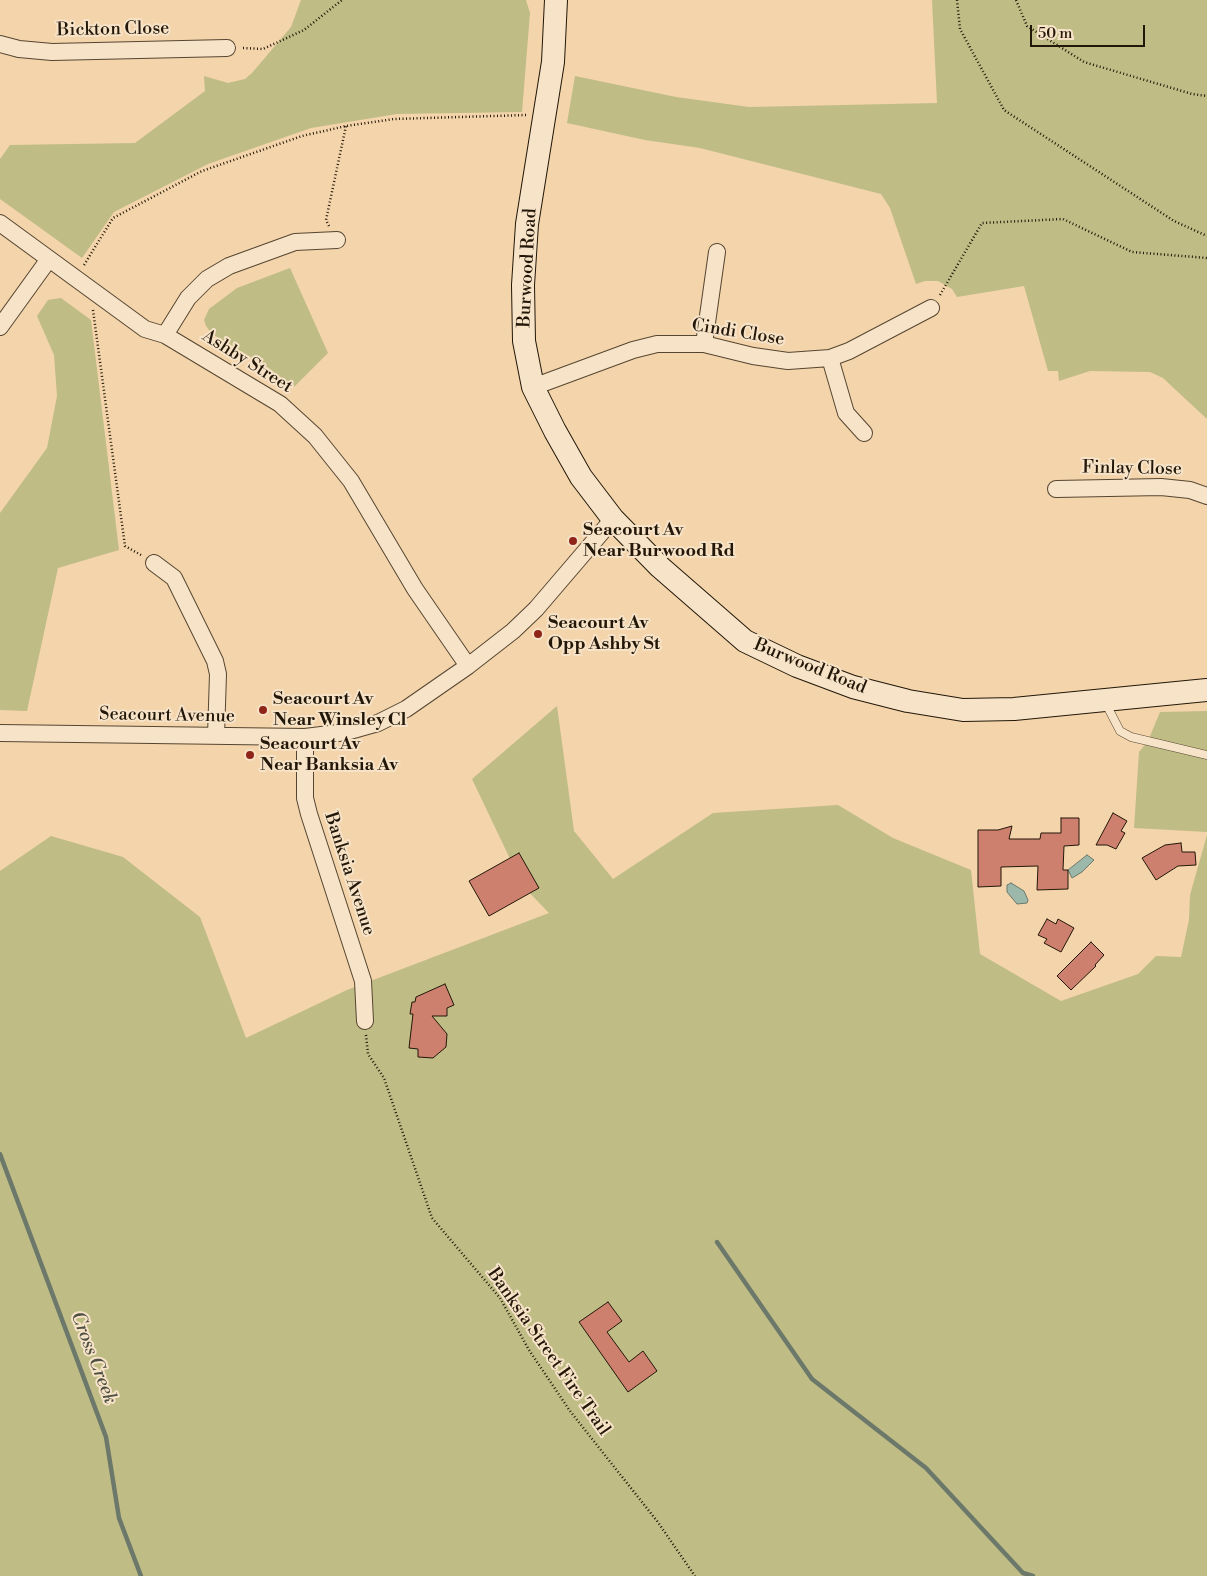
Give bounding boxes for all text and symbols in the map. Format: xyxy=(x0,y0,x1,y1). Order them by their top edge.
scale bar xyxy=(1032,15,1147,47)
street label: Bickton Close xyxy=(57,18,169,42)
text: 50 m xyxy=(1038,24,1072,43)
street label: Burwood Road xyxy=(514,208,542,328)
street label: Cindi Close xyxy=(690,315,786,351)
street label: Ashby Street xyxy=(198,326,296,398)
street label: Finlay Close xyxy=(1082,457,1182,481)
place label: Seacourt Av Near Burwood Rd xyxy=(583,520,735,562)
marker: Seacourt Av Near Burwood Rd xyxy=(567,535,579,547)
place label: Seacourt Av Opp Ashby St xyxy=(548,613,660,656)
marker: Seacourt Av Opp Ashby St xyxy=(532,628,544,640)
street label: Burwood Road xyxy=(751,635,869,699)
place label: Seacourt Av Near Winsley Cl xyxy=(273,689,407,732)
street label: Seacourt Avenue xyxy=(99,704,235,728)
marker: Seacourt Av Near Winsley Cl xyxy=(257,704,269,716)
place label: Seacourt Av Near Banksia Av xyxy=(260,734,398,776)
marker: Seacourt Av Near Banksia Av xyxy=(244,749,256,761)
street label: Banksia Avenue xyxy=(319,810,379,938)
street label: Banksia Street Fire Trail xyxy=(482,1264,614,1440)
water label: Cross Creek xyxy=(65,1309,121,1407)

